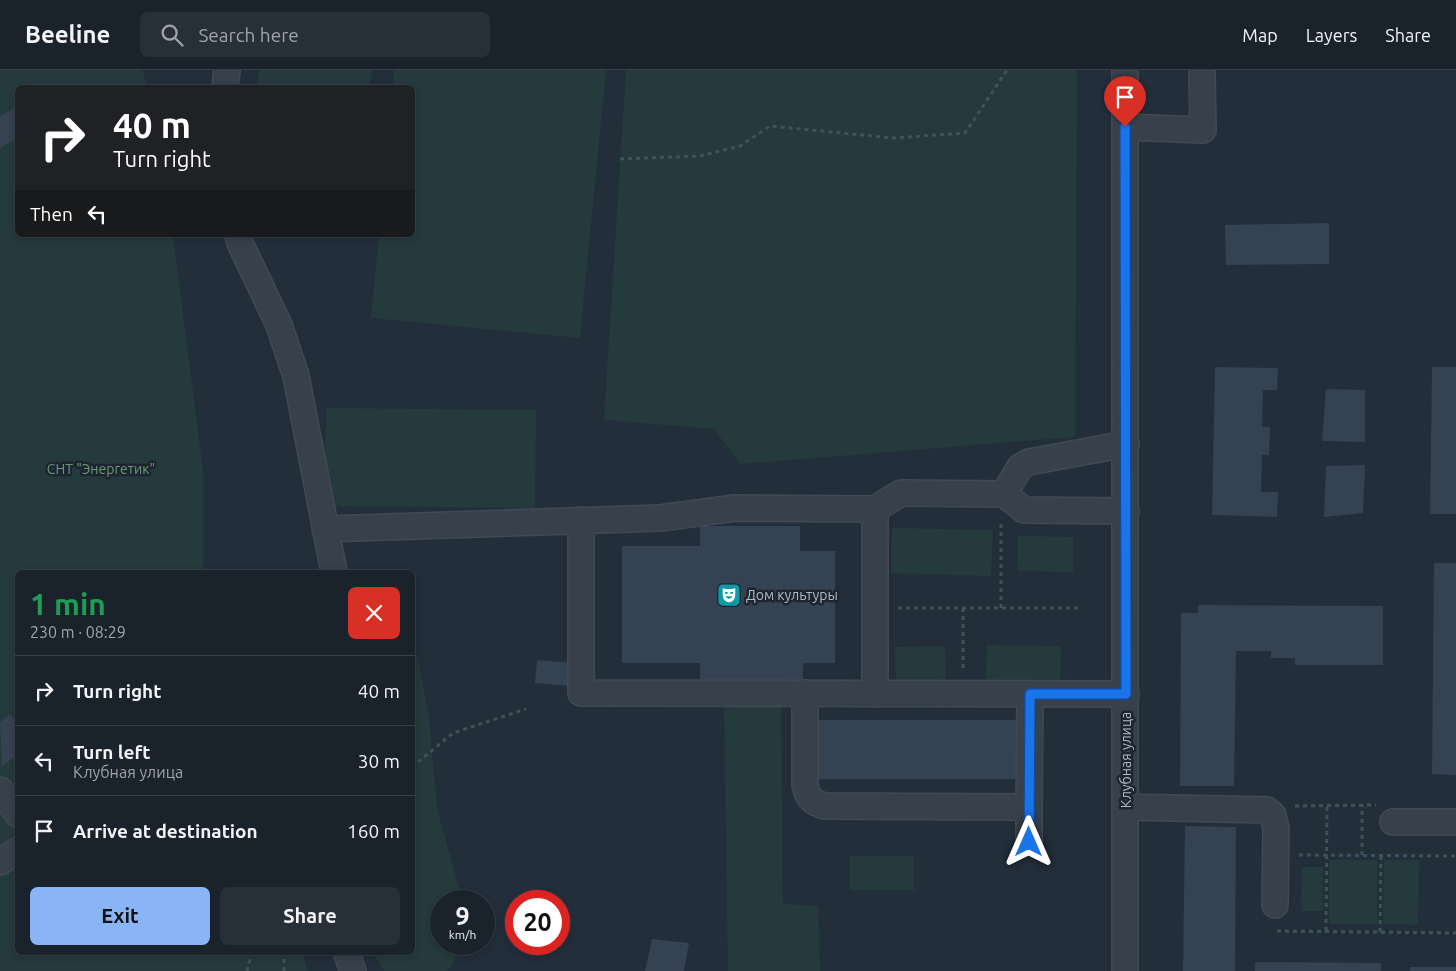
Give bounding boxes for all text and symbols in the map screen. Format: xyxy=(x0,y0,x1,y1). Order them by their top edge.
search box xyxy=(140,12,490,57)
text: Beeline xyxy=(25,21,110,48)
icon: search xyxy=(158,21,186,49)
text: Search here xyxy=(198,24,299,46)
text: Map xyxy=(1242,25,1278,45)
text: Layers xyxy=(1306,25,1357,45)
text: Share xyxy=(1385,25,1431,45)
pin xyxy=(1104,76,1146,127)
icon: arrive xyxy=(1111,83,1139,111)
icon: right xyxy=(30,105,95,170)
text: 40 m xyxy=(113,105,191,145)
text: Turn right xyxy=(113,146,211,171)
icon: left xyxy=(83,200,111,228)
text: Then xyxy=(30,203,73,225)
park label: СНТ "Энергетик" xyxy=(47,461,155,477)
theatre icon: Дом культуры xyxy=(716,582,742,608)
text: 1 min xyxy=(30,587,106,621)
button: close xyxy=(348,587,400,639)
place label: Дом культуры xyxy=(746,587,838,603)
text: 230 m · 08:29 xyxy=(30,623,126,641)
icon: right xyxy=(30,677,58,705)
text: Turn right xyxy=(73,680,161,702)
text: 40 m xyxy=(358,680,400,702)
street label: Клубная улица xyxy=(1118,712,1134,808)
text: Turn left xyxy=(73,741,151,763)
icon: left xyxy=(30,747,58,775)
text: 30 m xyxy=(358,750,400,772)
text: Клубная улица xyxy=(73,763,183,781)
position arrow xyxy=(1002,815,1054,867)
icon: arrive xyxy=(30,817,58,845)
text: Arrive at destination xyxy=(73,820,258,842)
text: 160 m xyxy=(347,820,400,842)
button: Exit xyxy=(30,887,210,945)
button: Share xyxy=(220,887,400,945)
speed limit sign: 20 xyxy=(505,890,570,955)
text: 9 xyxy=(455,902,470,930)
text: km/h xyxy=(449,928,476,941)

